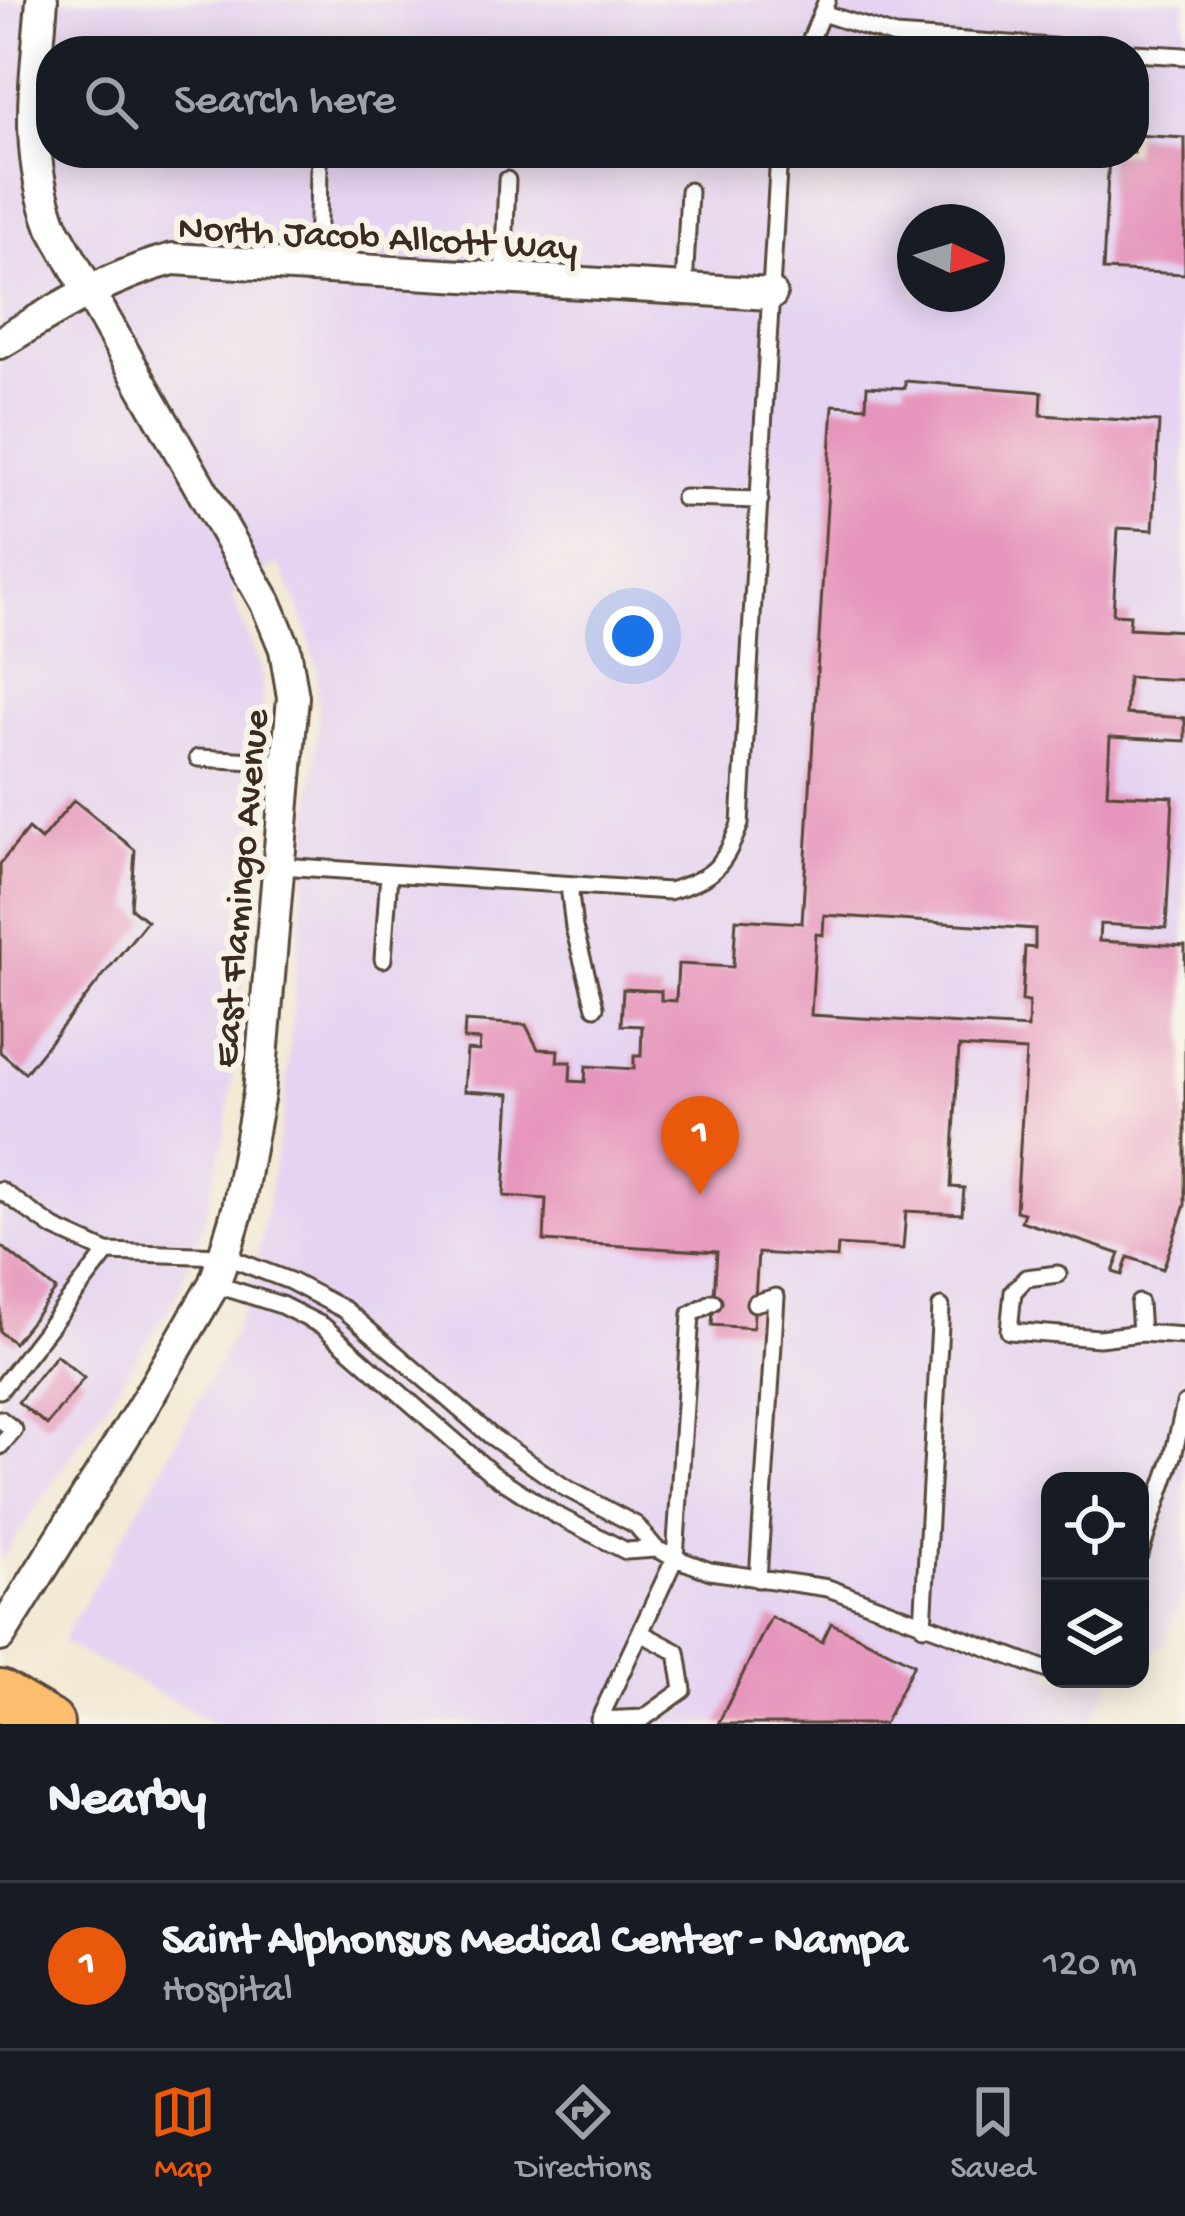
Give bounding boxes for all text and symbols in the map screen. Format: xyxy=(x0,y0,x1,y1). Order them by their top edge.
search box xyxy=(36,36,1149,168)
icon: search xyxy=(78,69,144,135)
text: Search here xyxy=(174,76,396,129)
north arrow xyxy=(897,204,1005,312)
street label: North Jacob Allcott Way xyxy=(177,208,579,274)
your location xyxy=(603,606,663,666)
street label: East Flamingo Avenue xyxy=(205,707,283,1070)
pin: 1 xyxy=(661,1096,739,1195)
map controls xyxy=(1041,1472,1149,1688)
button: locate xyxy=(1041,1472,1149,1580)
button: layers xyxy=(1041,1580,1149,1688)
text: Nearby xyxy=(48,1772,206,1832)
text: Saint Alphonsus Medical Center - Nampa xyxy=(162,1916,907,1969)
text: 1 xyxy=(79,1943,95,1989)
text: 120 m xyxy=(1043,1943,1137,1989)
text: Hospital xyxy=(162,1969,293,2015)
tab: Map xyxy=(150,2079,216,2189)
tab: Directions xyxy=(516,2079,650,2189)
tab: Saved xyxy=(950,2079,1035,2189)

